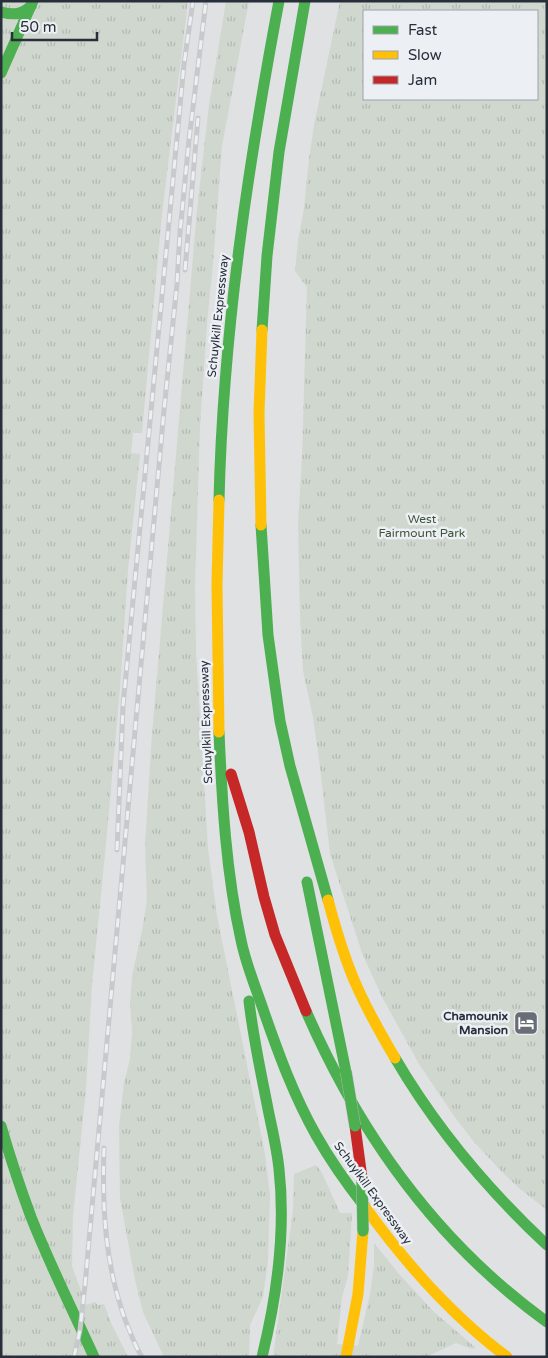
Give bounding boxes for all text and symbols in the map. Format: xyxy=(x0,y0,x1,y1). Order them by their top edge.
scale bar xyxy=(12,10,98,42)
legend xyxy=(363,10,538,100)
text: 50 m xyxy=(20,18,57,36)
text: Fast xyxy=(408,21,438,39)
text: Slow xyxy=(408,46,442,64)
text: Jam xyxy=(408,71,437,89)
street label: Schuylkill Expressway xyxy=(205,253,231,378)
park label: West Fairmount Park xyxy=(379,512,466,540)
street label: Schuylkill Expressway xyxy=(197,660,215,784)
place label: Chamounix Mansion xyxy=(443,1009,508,1037)
hotel icon: Chamounix Mansion xyxy=(513,1010,539,1036)
street label: Schuylkill Expressway xyxy=(331,1139,415,1247)

